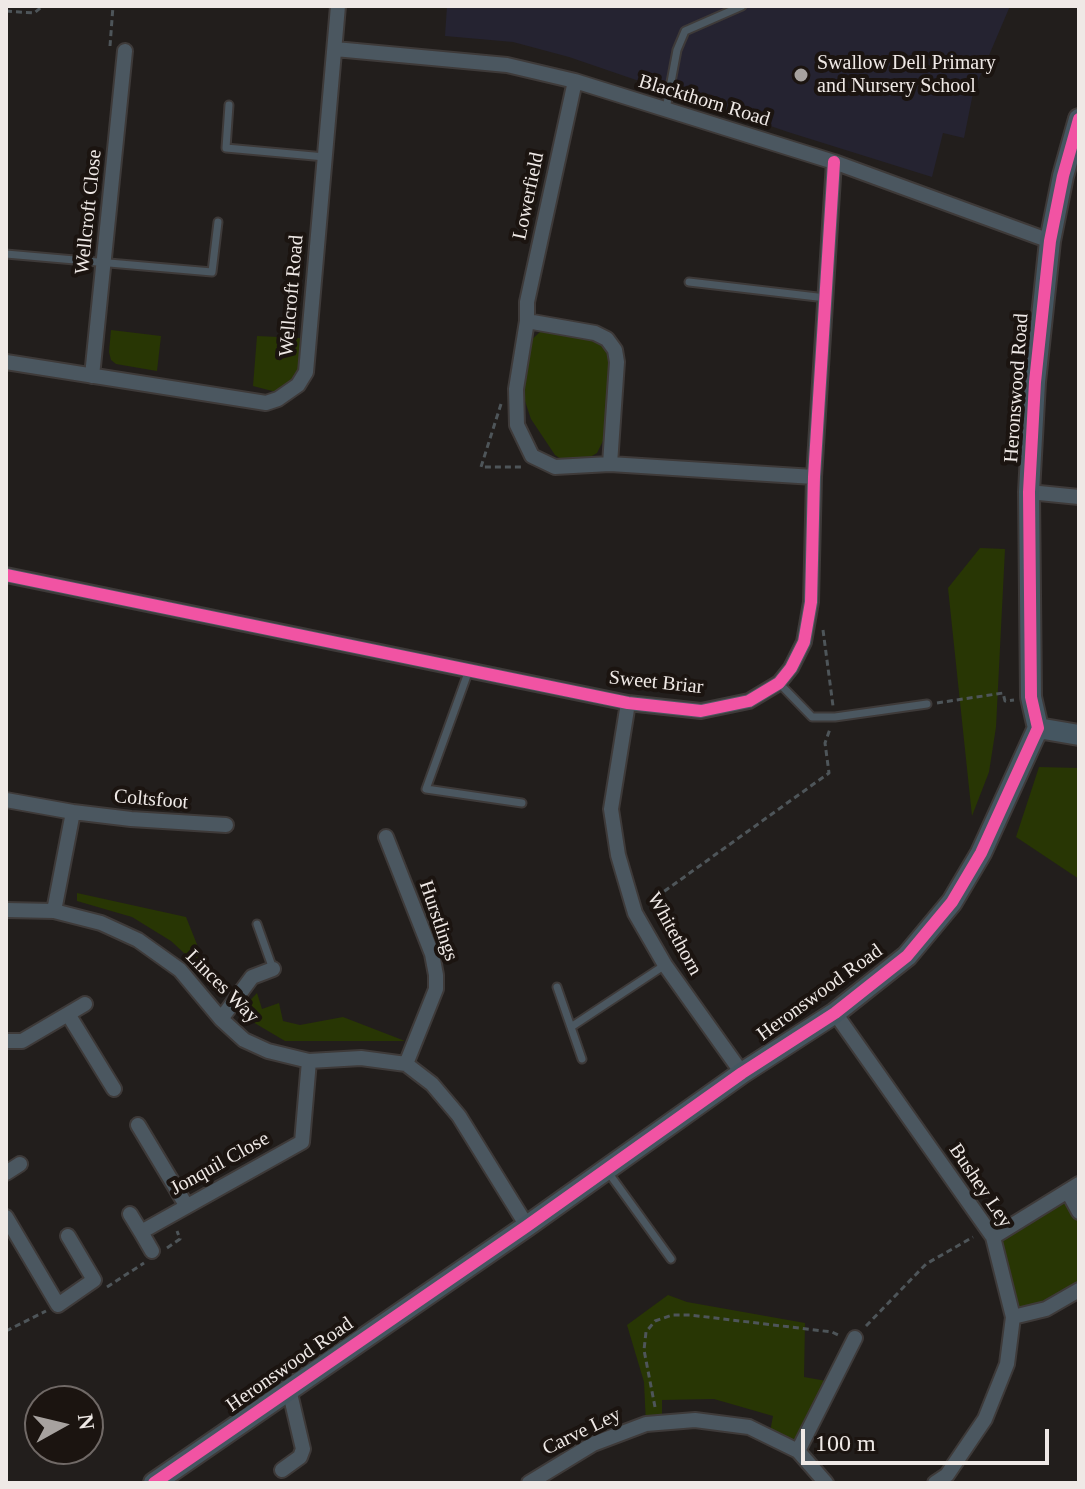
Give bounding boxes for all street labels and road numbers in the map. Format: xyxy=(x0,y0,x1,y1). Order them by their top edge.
street label: Blackthorn Road xyxy=(635,70,773,132)
street label: Wellcroft Close xyxy=(71,148,107,276)
street label: Lowerfield xyxy=(508,150,550,242)
street label: Wellcroft Road xyxy=(275,234,309,358)
street label: Heronswood Road xyxy=(1000,313,1034,463)
street label: Sweet Briar xyxy=(608,666,704,700)
street label: Coltsfoot xyxy=(113,785,189,815)
street label: Hurstlings xyxy=(413,878,463,964)
street label: Whitethorn xyxy=(641,888,707,980)
street label: Heronswood Road xyxy=(753,939,887,1047)
street label: Linces Way xyxy=(180,945,264,1029)
street label: Jonquil Close xyxy=(166,1127,274,1201)
street label: Bushey Ley xyxy=(943,1139,1017,1233)
street label: Heronswood Road xyxy=(222,1312,358,1418)
street label: Carve Ley xyxy=(539,1403,625,1461)

